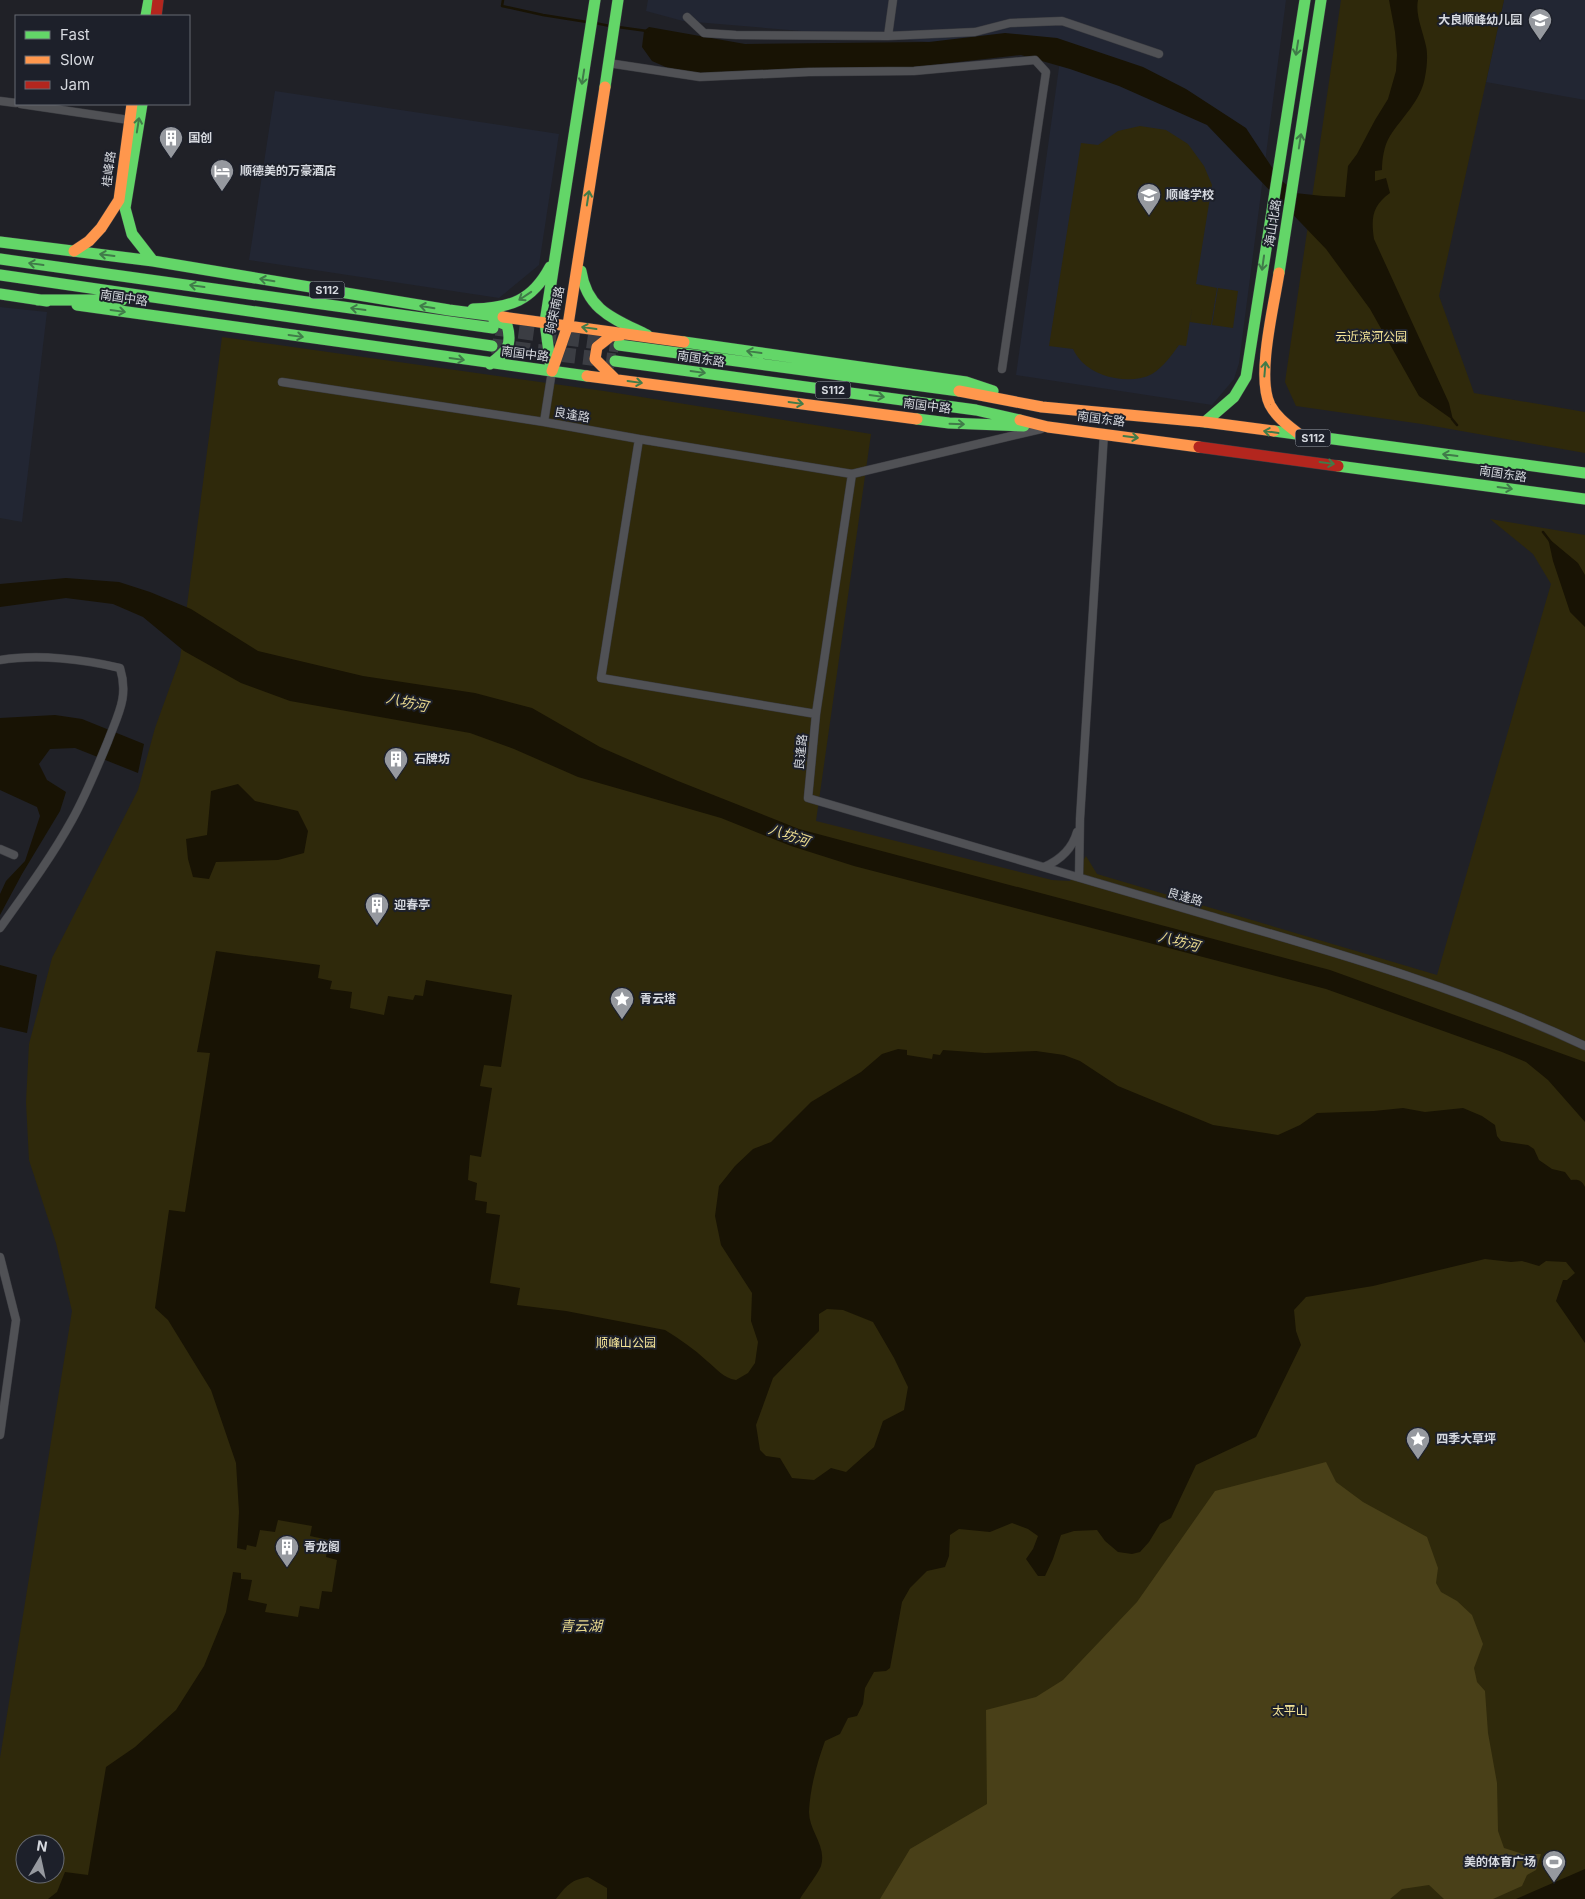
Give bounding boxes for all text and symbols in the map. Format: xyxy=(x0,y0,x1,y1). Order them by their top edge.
school or university icon: 大良顺峰幼儿园 xyxy=(1527,7,1553,41)
place label: 大良顺峰幼儿园 xyxy=(1438,12,1522,27)
legend xyxy=(15,15,190,105)
text: Fast xyxy=(60,25,90,44)
one-way arrow xyxy=(1291,40,1301,56)
text: Slow xyxy=(60,50,94,69)
one-way arrow xyxy=(578,69,588,85)
text: Jam xyxy=(60,75,90,94)
one-way arrow xyxy=(134,118,144,134)
building icon: 国创 xyxy=(158,125,184,159)
place label: 国创 xyxy=(188,130,212,145)
one-way arrow xyxy=(1295,133,1305,149)
street label: 桂峰路 xyxy=(99,150,118,188)
hotel icon: 顺德美的万豪酒店 xyxy=(209,158,235,192)
place label: 顺德美的万豪酒店 xyxy=(240,163,336,178)
school or university icon: 顺峰学校 xyxy=(1136,182,1162,216)
place label: 顺峰学校 xyxy=(1166,187,1214,202)
one-way arrow xyxy=(583,191,593,207)
street label: 海山北路 xyxy=(1261,198,1284,248)
one-way arrow xyxy=(99,250,115,260)
one-way arrow xyxy=(1258,254,1268,270)
one-way arrow xyxy=(28,258,44,268)
one-way arrow xyxy=(260,274,276,284)
one-way arrow xyxy=(189,281,205,291)
road number: S112 xyxy=(310,282,344,298)
street label: 驹荣南路 xyxy=(542,285,567,335)
street label: 南国中路 xyxy=(99,287,149,308)
one-way arrow xyxy=(518,291,532,302)
one-way arrow xyxy=(420,301,436,311)
one-way arrow xyxy=(350,304,366,314)
one-way arrow xyxy=(109,306,125,316)
one-way arrow xyxy=(581,323,597,333)
park label: 云近滨河公园 xyxy=(1335,329,1407,344)
one-way arrow xyxy=(287,331,303,341)
street label: 南国中路 xyxy=(500,343,550,364)
one-way arrow xyxy=(746,347,762,357)
street label: 南国东路 xyxy=(676,348,726,369)
one-way arrow xyxy=(448,354,464,364)
one-way arrow xyxy=(1260,361,1270,377)
one-way arrow xyxy=(690,368,706,378)
one-way arrow xyxy=(626,377,642,387)
road number: S112 xyxy=(816,382,850,398)
one-way arrow xyxy=(869,392,885,402)
street label: 南国中路 xyxy=(902,395,952,416)
one-way arrow xyxy=(787,398,803,408)
street label: 良逢路 xyxy=(553,404,591,425)
street label: 南国东路 xyxy=(1076,408,1126,429)
one-way arrow xyxy=(949,419,965,428)
one-way arrow xyxy=(1264,427,1280,437)
road number: S112 xyxy=(1296,429,1330,446)
one-way arrow xyxy=(1123,432,1139,442)
one-way arrow xyxy=(1442,450,1458,460)
one-way arrow xyxy=(1319,459,1335,469)
street label: 南国东路 xyxy=(1478,463,1528,484)
one-way arrow xyxy=(1497,483,1513,493)
water label: 八坊河 xyxy=(385,689,432,715)
street label: 良逢路 xyxy=(791,733,810,771)
building icon: 石牌坊 xyxy=(383,746,409,780)
place label: 石牌坊 xyxy=(414,751,450,766)
water label: 八坊河 xyxy=(767,820,815,850)
street label: 良逢路 xyxy=(1166,884,1205,909)
building icon: 迎春亭 xyxy=(364,892,390,926)
place label: 迎春亭 xyxy=(394,897,430,912)
water label: 八坊河 xyxy=(1157,927,1205,955)
place icon: 青云塔 xyxy=(609,986,635,1020)
place label: 青云塔 xyxy=(640,991,676,1006)
park label: 顺峰山公园 xyxy=(596,1335,656,1350)
place icon: 四季大草坪 xyxy=(1405,1426,1431,1460)
place label: 四季大草坪 xyxy=(1436,1431,1496,1446)
building icon: 青龙阁 xyxy=(274,1534,300,1568)
place label: 青龙阁 xyxy=(304,1539,340,1554)
water label: 青云湖 xyxy=(560,1617,604,1634)
park label: 太平山 xyxy=(1272,1703,1308,1718)
north arrow xyxy=(15,1834,65,1884)
text: N xyxy=(36,1836,49,1855)
sports icon: 美的体育广场 xyxy=(1541,1849,1567,1883)
place label: 美的体育广场 xyxy=(1464,1854,1536,1869)

